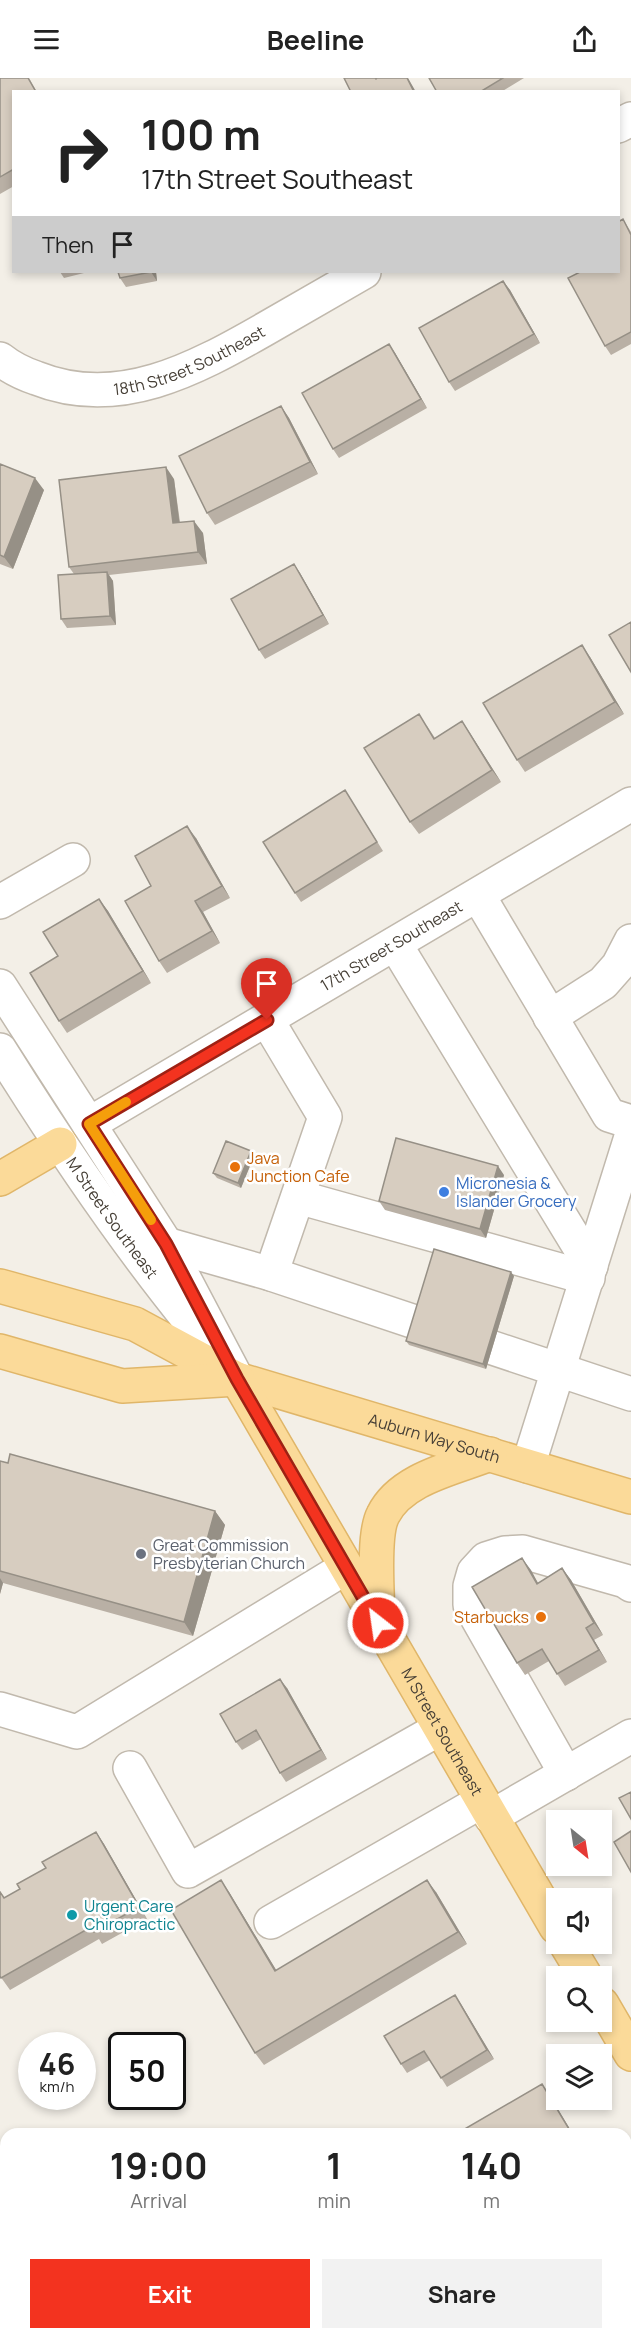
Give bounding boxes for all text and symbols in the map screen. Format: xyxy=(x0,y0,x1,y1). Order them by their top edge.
text: Beeline xyxy=(267,21,364,58)
icon: menu xyxy=(30,23,63,56)
icon: share xyxy=(568,23,601,56)
text: 100 m xyxy=(141,105,261,163)
icon: right xyxy=(42,114,120,192)
text: 17th Street Southeast xyxy=(141,160,413,197)
icon: arrive xyxy=(106,228,139,261)
text: Then xyxy=(42,230,94,260)
street label: 18th Street Southeast xyxy=(112,320,269,400)
street label: 17th Street Southeast xyxy=(316,895,466,996)
pin xyxy=(241,958,292,1020)
icon: arrive xyxy=(250,967,283,1000)
place label: Java Junction Cafe xyxy=(247,1147,350,1187)
street label: M Street Southeast xyxy=(61,1153,163,1283)
marker: Java Junction Cafe xyxy=(228,1160,242,1174)
place label: Micronesia & Islander Grocery xyxy=(456,1172,577,1212)
marker: Micronesia & Islander Grocery xyxy=(437,1185,451,1199)
street label: Auburn Way South xyxy=(366,1408,503,1468)
place label: Great Commission Presbyterian Church xyxy=(153,1534,305,1574)
marker: Great Commission Presbyterian Church xyxy=(134,1547,148,1561)
position arrow xyxy=(346,1591,410,1655)
place label: Starbucks xyxy=(454,1606,529,1628)
marker: Starbucks xyxy=(534,1610,548,1624)
street label: M Street Southeast xyxy=(396,1664,488,1800)
north arrow xyxy=(546,1810,612,1876)
map controls xyxy=(546,1810,612,2110)
button: sound xyxy=(546,1888,612,1954)
place label: Urgent Care Chiropractic xyxy=(84,1895,176,1935)
marker: Urgent Care Chiropractic xyxy=(65,1908,79,1922)
button: search xyxy=(546,1966,612,2032)
speed limit sign: 50 xyxy=(108,2032,186,2110)
text: 46 xyxy=(39,2043,75,2084)
button: layers xyxy=(546,2044,612,2110)
text: km/h xyxy=(40,2076,74,2097)
text: 19:00 xyxy=(110,2141,208,2190)
text: 1 xyxy=(326,2141,342,2190)
text: 140 xyxy=(461,2141,522,2190)
text: Arrival xyxy=(130,2187,187,2214)
text: min xyxy=(317,2187,351,2214)
text: m xyxy=(483,2187,500,2214)
button: Exit xyxy=(30,2259,310,2328)
button: Share xyxy=(322,2259,602,2328)

